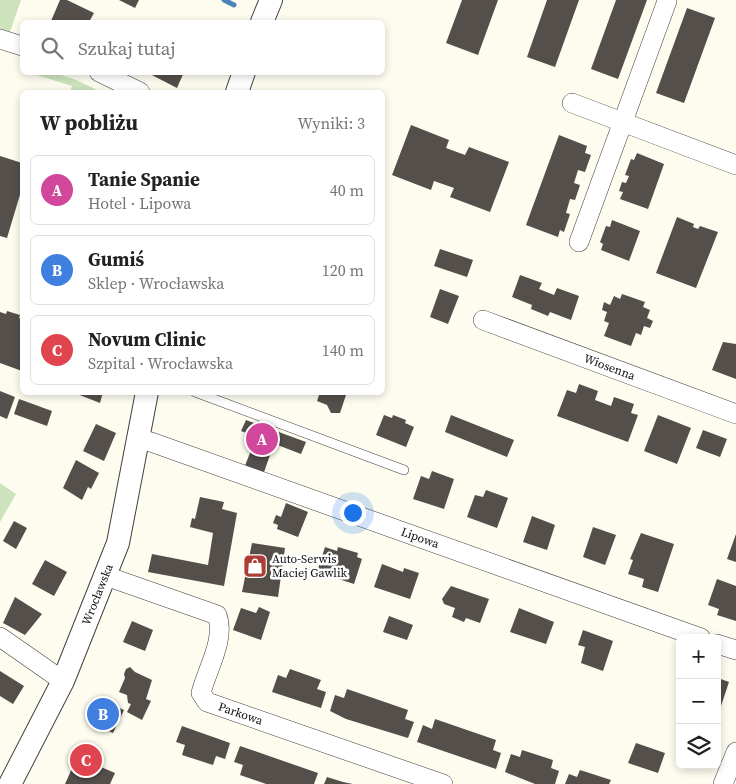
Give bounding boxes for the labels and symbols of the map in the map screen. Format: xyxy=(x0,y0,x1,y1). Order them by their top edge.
street label: Wiosenna xyxy=(582,350,638,384)
pin: A xyxy=(246,420,278,458)
your location xyxy=(340,500,366,526)
street label: Lipowa xyxy=(399,524,442,552)
place label: Auto-Serwis Maciej Gawlik xyxy=(272,551,347,581)
shop icon: Auto-Serwis Maciej Gawlik xyxy=(242,553,268,579)
street label: Wrocławska xyxy=(78,561,117,627)
pin: B xyxy=(87,695,119,733)
street label: Parkowa xyxy=(216,699,266,729)
pin: C xyxy=(70,741,102,779)

